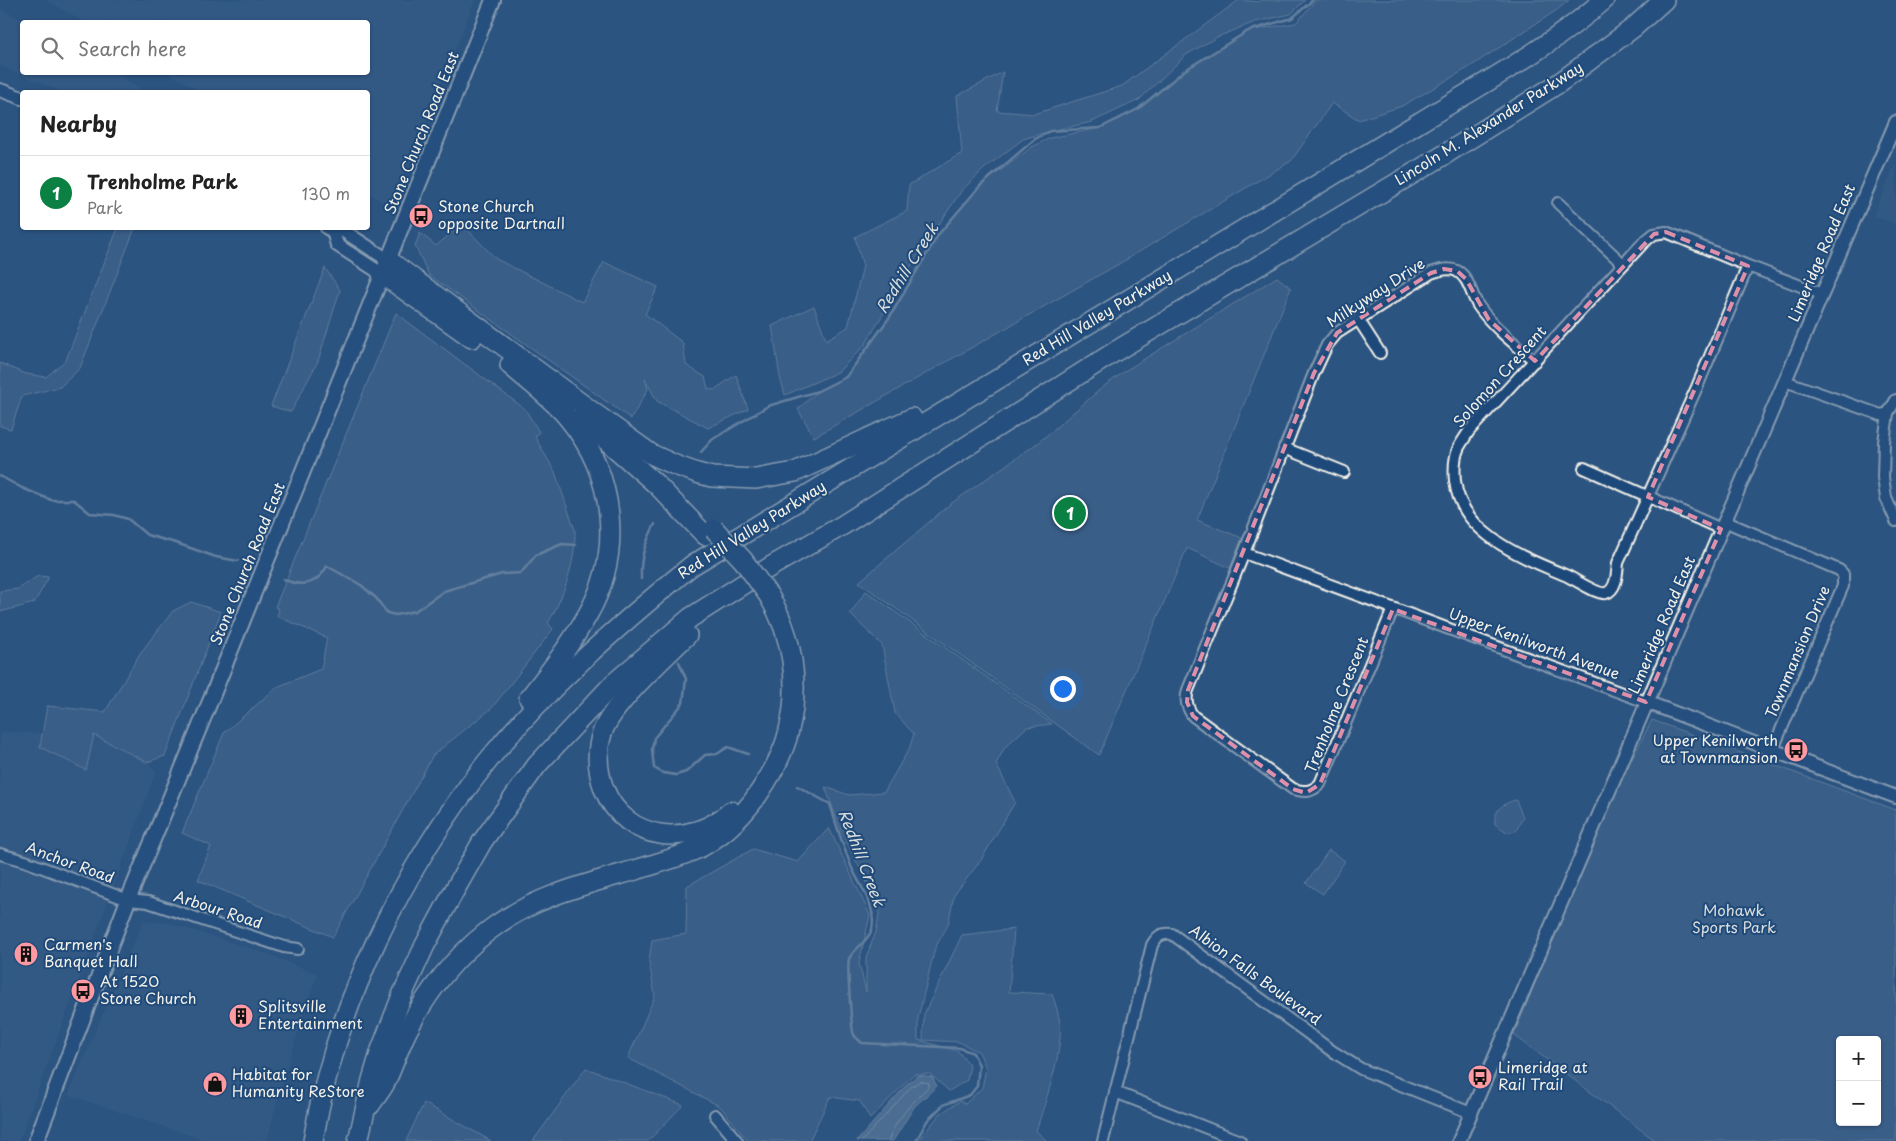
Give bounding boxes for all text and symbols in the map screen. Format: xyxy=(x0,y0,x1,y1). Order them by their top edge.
search box xyxy=(20,20,370,75)
icon: search xyxy=(38,34,66,62)
text: Search here xyxy=(78,34,187,62)
street label: Stone Church Road East xyxy=(377,47,464,217)
street label: Lincoln M. Alexander Parkway xyxy=(1390,55,1587,190)
text: Nearby xyxy=(40,107,117,139)
text: Trenholme Park xyxy=(87,167,238,195)
street label: Limeridge Road East xyxy=(1781,180,1860,325)
text: 1 xyxy=(52,181,60,205)
text: 130 m xyxy=(302,181,350,205)
place label: Stone Church opposite Dartnall xyxy=(438,194,565,234)
text: Park xyxy=(87,195,123,219)
bus stop icon: Stone Church opposite Dartnall xyxy=(408,203,434,229)
water label: Redhill Creek xyxy=(869,217,944,317)
street label: Milkyway Drive xyxy=(1322,251,1429,332)
street label: Red Hill Valley Parkway xyxy=(1017,263,1175,370)
street label: Solomon Crescent xyxy=(1447,320,1551,432)
street label: Red Hill Valley Parkway xyxy=(673,474,830,584)
street label: Stone Church Road East xyxy=(203,478,290,648)
pin: 1 xyxy=(1054,494,1086,532)
street label: Limeridge Road East xyxy=(1621,552,1700,697)
street label: Townmansion Drive xyxy=(1758,582,1835,721)
street label: Upper Kenilworth Avenue xyxy=(1446,601,1623,684)
street label: Trenholme Crescent xyxy=(1298,633,1374,776)
your location xyxy=(1050,676,1076,702)
place label: Upper Kenilworth at Townmansion xyxy=(1653,728,1778,768)
bus stop icon: Upper Kenilworth at Townmansion xyxy=(1783,737,1809,763)
water label: Redhill Creek xyxy=(833,805,893,911)
street label: Anchor Road xyxy=(23,835,118,888)
street label: Arbour Road xyxy=(171,883,266,934)
park label: Mohawk Sports Park xyxy=(1692,898,1776,938)
street label: Albion Falls Boulevard xyxy=(1185,918,1327,1030)
place label: Carmen's Banquet Hall xyxy=(44,932,138,972)
building icon: Carmen's Banquet Hall xyxy=(13,941,39,967)
place label: At 1520 Stone Church xyxy=(100,969,197,1009)
bus stop icon: At 1520 Stone Church xyxy=(70,978,96,1004)
place label: Splitsville Entertainment xyxy=(258,994,363,1034)
building icon: Splitsville Entertainment xyxy=(228,1003,254,1029)
map controls xyxy=(1836,1036,1881,1126)
button: + xyxy=(1836,1036,1881,1081)
place label: Limeridge at Rail Trail xyxy=(1498,1055,1588,1095)
place label: Habitat for Humanity ReStore xyxy=(232,1062,365,1102)
bus stop icon: Limeridge at Rail Trail xyxy=(1467,1064,1493,1090)
shop icon: Habitat for Humanity ReStore xyxy=(202,1071,228,1097)
button: − xyxy=(1836,1081,1881,1126)

